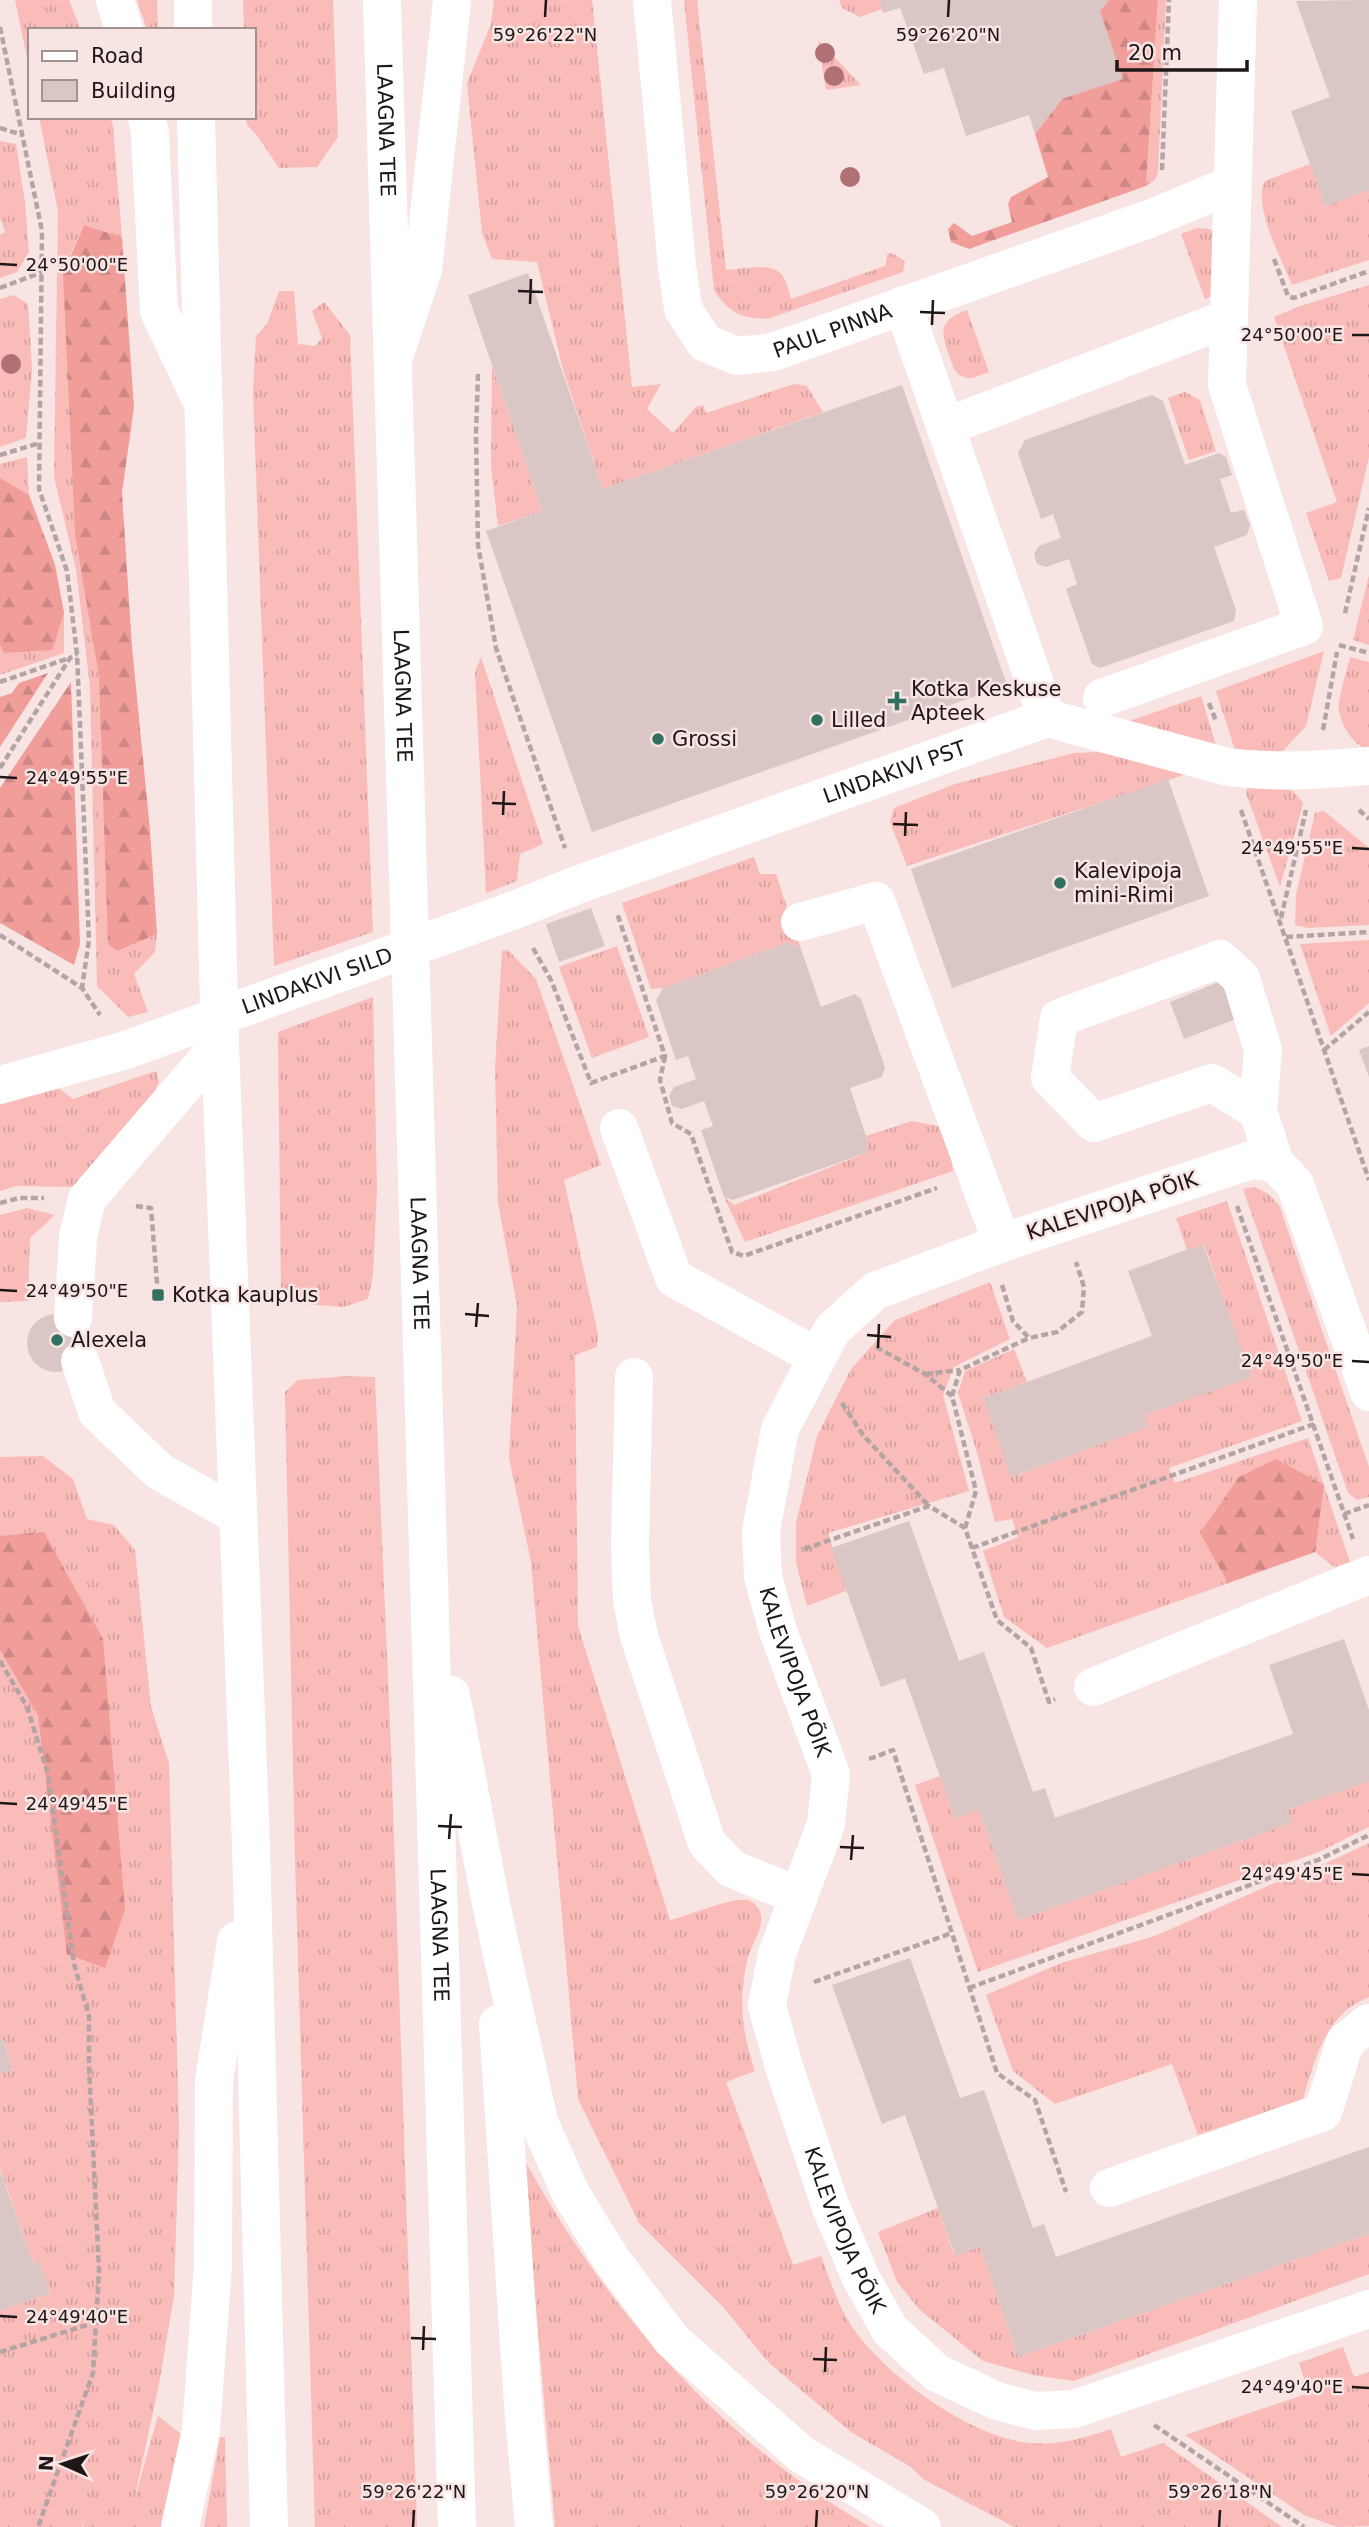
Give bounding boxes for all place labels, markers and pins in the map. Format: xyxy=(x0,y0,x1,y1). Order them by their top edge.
place label: Kotka Keskuse Apteek xyxy=(911,677,1061,725)
marker: Kotka Keskuse Apteek xyxy=(889,693,905,709)
place label: Lilled xyxy=(831,708,886,732)
marker: Lilled xyxy=(809,712,825,728)
place label: Grossi xyxy=(672,727,737,751)
marker: Grossi xyxy=(650,731,666,747)
place label: Kalevipoja mini-Rimi xyxy=(1074,859,1182,907)
marker: Kalevipoja mini-Rimi xyxy=(1052,875,1068,891)
place label: Kotka kauplus xyxy=(172,1283,319,1307)
marker: Kotka kauplus xyxy=(150,1287,166,1303)
place label: Alexela xyxy=(71,1328,147,1352)
marker: Alexela xyxy=(49,1332,65,1348)

